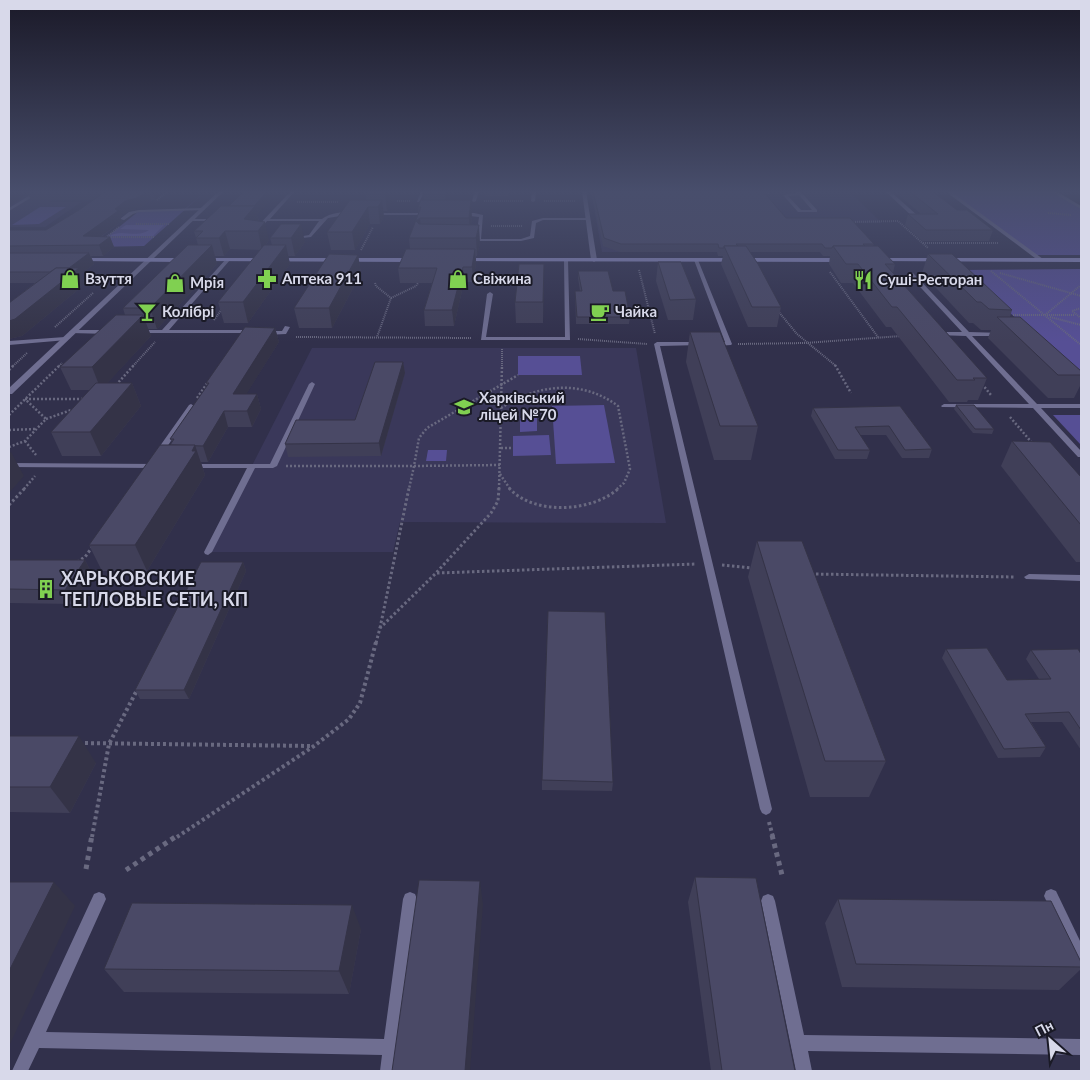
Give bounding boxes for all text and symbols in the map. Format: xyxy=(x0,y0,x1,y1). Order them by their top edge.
shop icon: Взуття xyxy=(59,268,81,290)
pharmacy icon: Аптека 911 xyxy=(256,268,278,290)
shop icon: Свіжина xyxy=(447,268,469,290)
place label: Взуття xyxy=(85,269,132,287)
place label: Аптека 911 xyxy=(281,269,362,287)
place label: Свіжина xyxy=(473,269,531,287)
restaurant icon: Суші-Ресторан xyxy=(852,269,874,291)
place label: Суші-Ресторан xyxy=(878,270,982,288)
shop icon: Мрiя xyxy=(164,272,186,294)
place label: Мрiя xyxy=(190,273,224,291)
bar icon: Колібрі xyxy=(136,301,158,323)
cafe icon: Чайка xyxy=(589,301,611,323)
place label: Колібрі xyxy=(162,302,214,320)
place label: Чайка xyxy=(615,302,657,320)
place label: Харківський ліцей №70 xyxy=(479,388,565,423)
school or university icon: Харківський ліцей №70 xyxy=(453,396,475,418)
place label: ХАРЬКОВСКИЕ ТЕПЛОВЫЕ СЕТИ, КП xyxy=(61,567,248,610)
building icon: ХАРЬКОВСКИЕ ТЕПЛОВЫЕ СЕТИ, КП xyxy=(35,578,57,600)
north arrow xyxy=(1025,1015,1075,1065)
text: Пн xyxy=(1032,1016,1056,1040)

